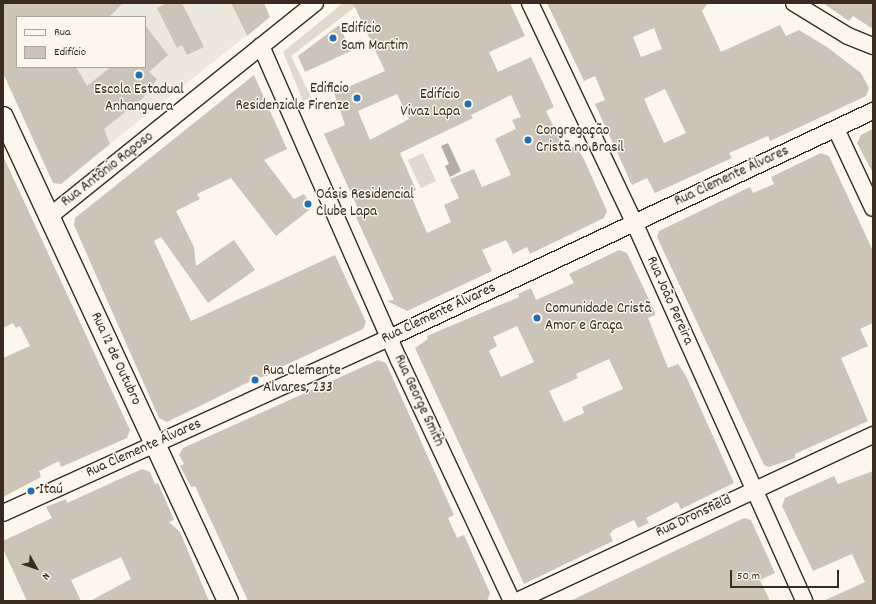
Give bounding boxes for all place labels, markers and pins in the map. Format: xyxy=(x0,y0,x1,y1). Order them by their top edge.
place label: Edifício Sam Martim xyxy=(341,20,408,55)
marker: Edifício Sam Martim xyxy=(328,33,338,43)
marker: Escola Estadual Anhanguera xyxy=(134,70,144,80)
place label: Edificio Residenziale Firenze xyxy=(236,80,349,115)
place label: Escola Estadual Anhanguera xyxy=(94,81,184,116)
place label: Edifício Vivaz Lapa xyxy=(400,86,460,121)
marker: Edificio Residenziale Firenze xyxy=(352,93,362,103)
marker: Edifício Vivaz Lapa xyxy=(463,99,473,109)
place label: Congregação Cristã no Brasil xyxy=(536,122,624,157)
marker: Congregação Cristã no Brasil xyxy=(523,135,533,145)
place label: Oásis Residencial Clube Lapa xyxy=(316,186,414,221)
marker: Oásis Residencial Clube Lapa xyxy=(303,199,313,209)
place label: Comunidade Cristã Amor e Graça xyxy=(545,300,652,335)
marker: Comunidade Cristã Amor e Graça xyxy=(532,313,542,323)
place label: Rua Clemente Alvares, 233 xyxy=(263,362,341,397)
marker: Rua Clemente Alvares, 233 xyxy=(250,375,260,385)
place label: Itaú xyxy=(39,482,63,500)
marker: Itaú xyxy=(26,486,36,496)

